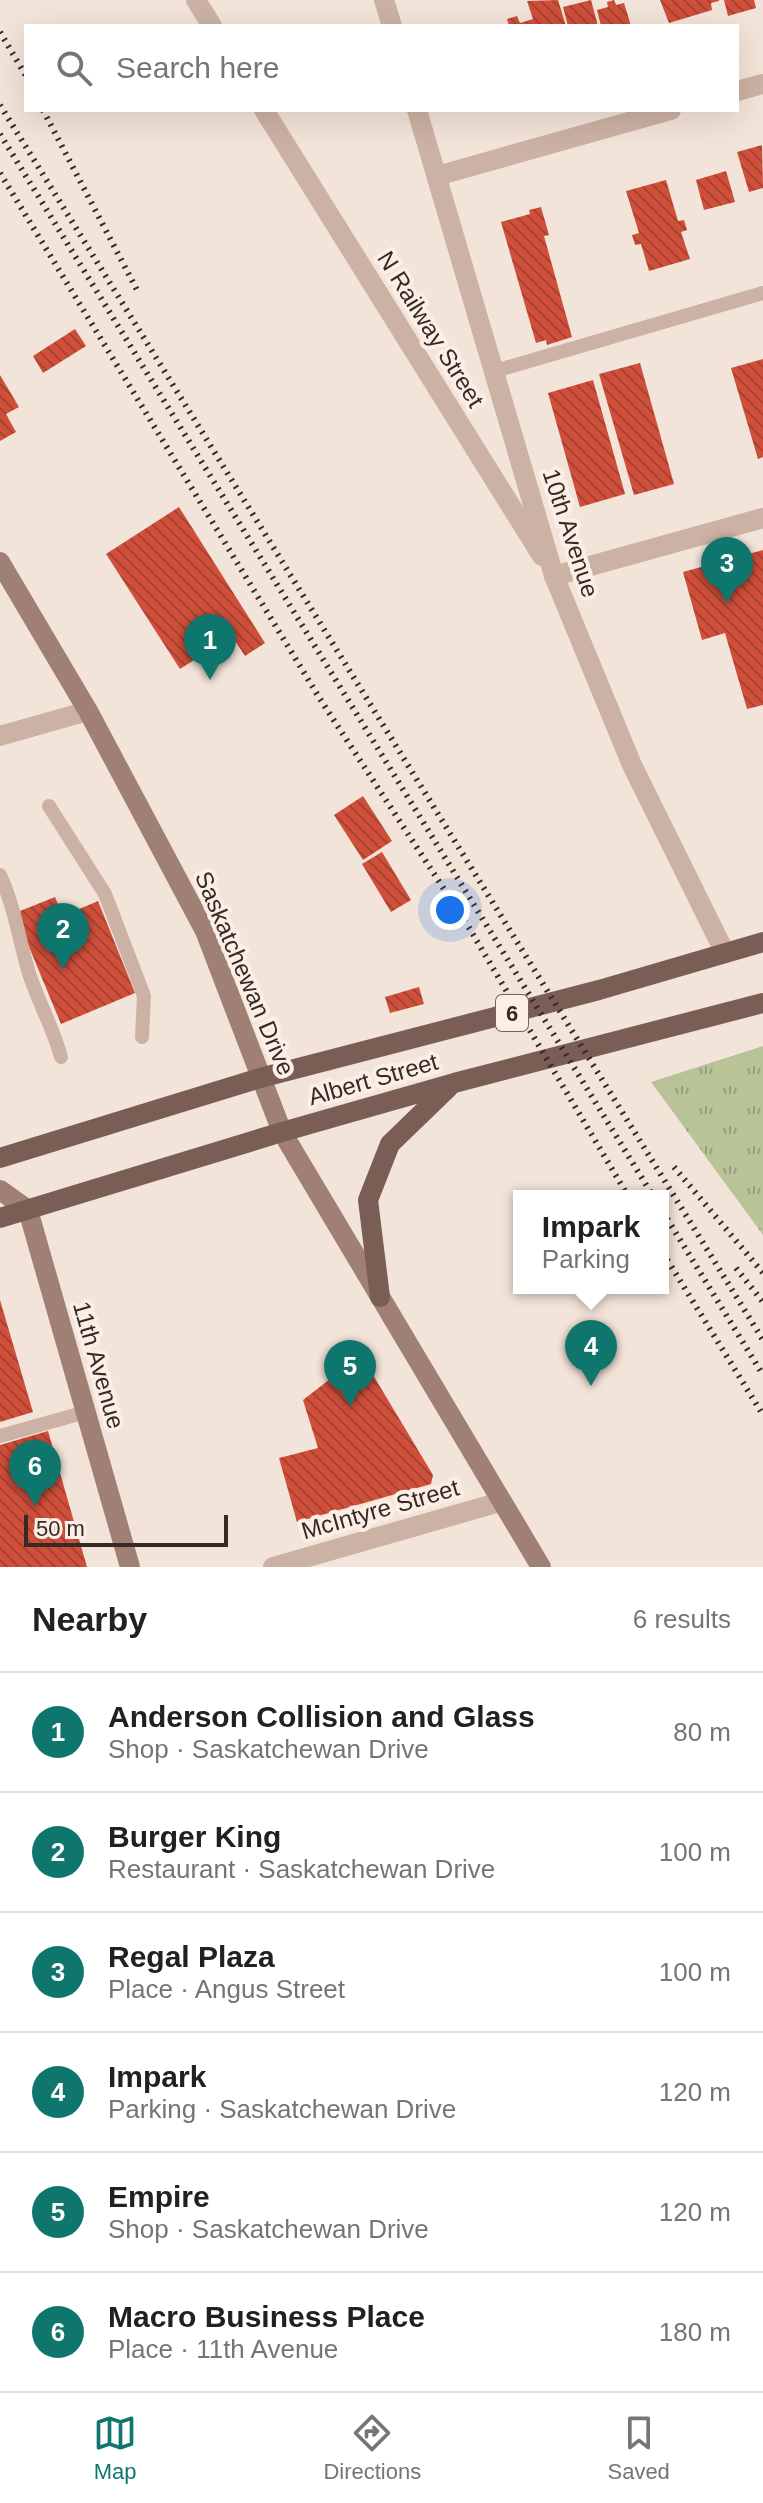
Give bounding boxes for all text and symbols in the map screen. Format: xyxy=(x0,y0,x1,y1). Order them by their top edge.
search box xyxy=(24,24,739,112)
icon: search xyxy=(52,46,96,90)
text: Search here xyxy=(116,51,279,84)
street label: N Railway Street xyxy=(372,246,490,412)
street label: 10th Avenue xyxy=(538,466,604,600)
pin: 3 xyxy=(701,537,753,603)
pin: 1 xyxy=(184,614,236,680)
street label: Saskatchewan Drive xyxy=(190,867,300,1079)
your location xyxy=(430,890,470,930)
pin: 2 xyxy=(37,903,89,969)
road number: 6 xyxy=(496,995,528,1031)
street label: Albert Street xyxy=(305,1048,441,1110)
popup xyxy=(513,1190,669,1294)
text: Impark xyxy=(542,1210,640,1243)
text: Parking xyxy=(542,1244,630,1274)
street label: 11th Avenue xyxy=(68,1298,130,1432)
pin: 4 xyxy=(565,1320,617,1386)
pin: 5 xyxy=(324,1340,376,1406)
pin: 6 xyxy=(9,1440,61,1506)
street label: McIntyre Street xyxy=(298,1474,462,1544)
scale bar xyxy=(24,1511,228,1547)
text: 50 m xyxy=(36,1516,85,1541)
text: Nearby xyxy=(32,1600,147,1638)
text: 6 results xyxy=(633,1604,731,1634)
text: Anderson Collision and Glass xyxy=(108,1700,535,1733)
text: 1 xyxy=(51,1717,65,1747)
text: 80 m xyxy=(673,1717,731,1747)
text: Shop · Saskatchewan Drive xyxy=(108,1734,429,1764)
text: Burger King xyxy=(108,1820,281,1853)
text: 2 xyxy=(51,1837,65,1867)
text: 100 m xyxy=(659,1837,731,1867)
text: Restaurant · Saskatchewan Drive xyxy=(108,1854,495,1884)
text: Regal Plaza xyxy=(108,1940,275,1973)
text: 3 xyxy=(51,1957,65,1987)
text: 100 m xyxy=(659,1957,731,1987)
text: Place · Angus Street xyxy=(108,1974,345,2004)
text: Impark xyxy=(108,2060,206,2093)
text: 4 xyxy=(51,2077,65,2107)
text: 120 m xyxy=(659,2077,731,2107)
text: Parking · Saskatchewan Drive xyxy=(108,2094,456,2124)
text: Empire xyxy=(108,2180,210,2213)
text: 5 xyxy=(51,2197,65,2227)
text: 120 m xyxy=(659,2197,731,2227)
text: Shop · Saskatchewan Drive xyxy=(108,2214,429,2244)
text: Macro Business Place xyxy=(108,2300,425,2333)
text: 6 xyxy=(51,2317,65,2347)
text: 180 m xyxy=(659,2317,731,2347)
text: Place · 11th Avenue xyxy=(108,2334,338,2364)
tab: Map xyxy=(93,2411,137,2485)
tab: Directions xyxy=(323,2411,421,2485)
tab: Saved xyxy=(607,2411,670,2485)

